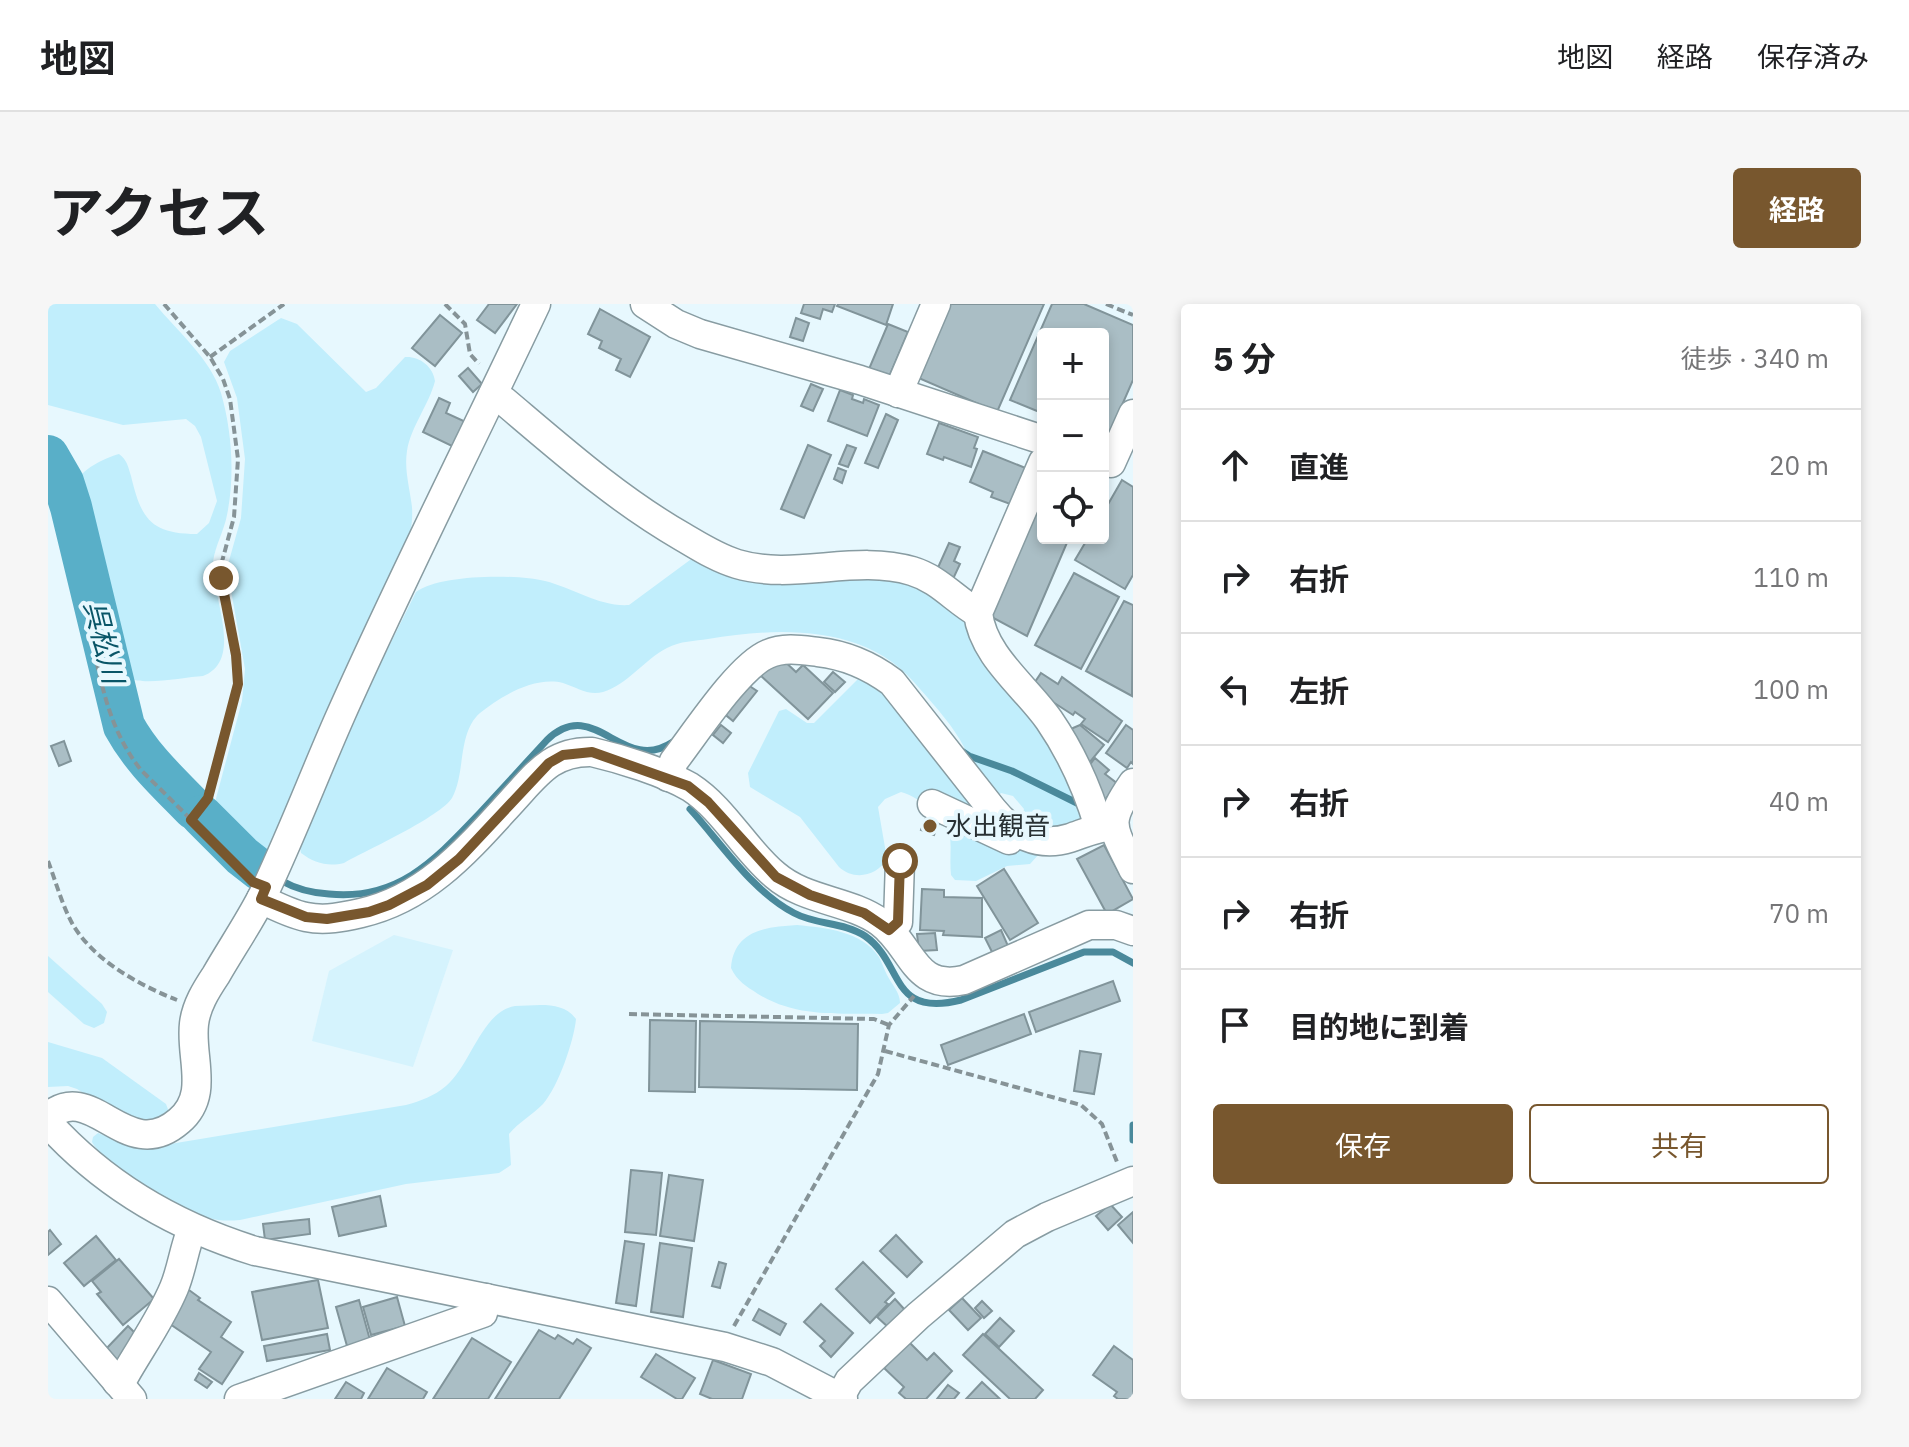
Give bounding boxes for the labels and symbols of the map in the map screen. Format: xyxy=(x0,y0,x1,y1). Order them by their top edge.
route end xyxy=(203,560,239,596)
water label: 呉松川 xyxy=(76,597,133,690)
place label: 水出観音 xyxy=(946,808,1050,842)
marker: 水出観音 xyxy=(921,817,939,835)
route start xyxy=(882,843,918,879)

